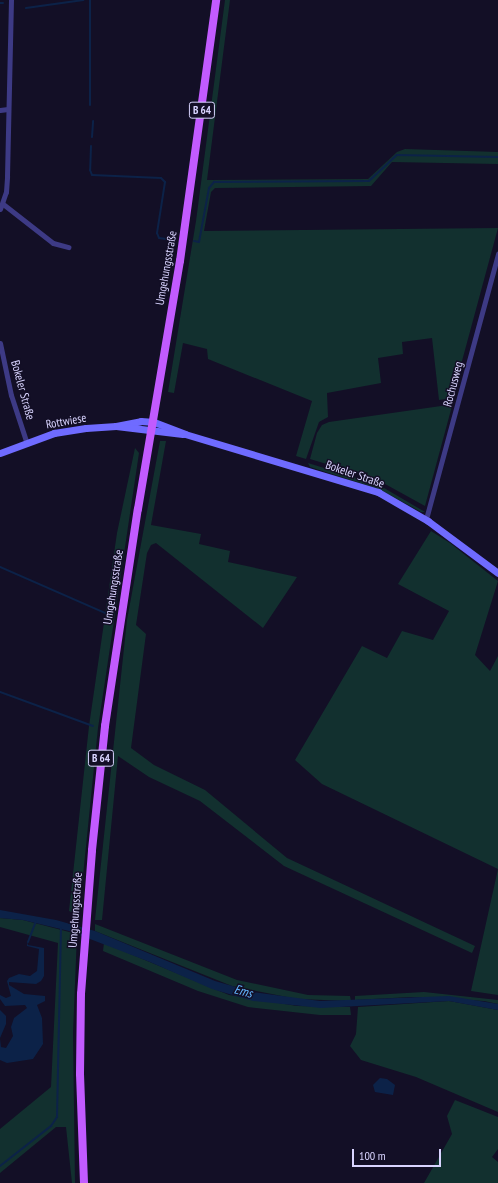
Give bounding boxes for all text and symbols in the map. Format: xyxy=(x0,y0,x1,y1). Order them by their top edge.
road number: B 64 xyxy=(188,101,216,119)
street label: Umgehungsstraße xyxy=(152,230,180,306)
street label: Bokeler Straße xyxy=(8,359,38,421)
street label: Rochusweg xyxy=(440,360,466,408)
street label: Rottwiese xyxy=(45,410,87,432)
street label: Bokeler Straße xyxy=(324,457,386,491)
street label: Umgehungsstraße xyxy=(100,549,126,625)
road number: B 64 xyxy=(87,749,115,767)
street label: Umgehungsstraße xyxy=(65,872,85,948)
water label: Ems xyxy=(232,982,254,1002)
scale bar xyxy=(354,1141,443,1167)
text: 100 m xyxy=(359,1148,386,1163)

